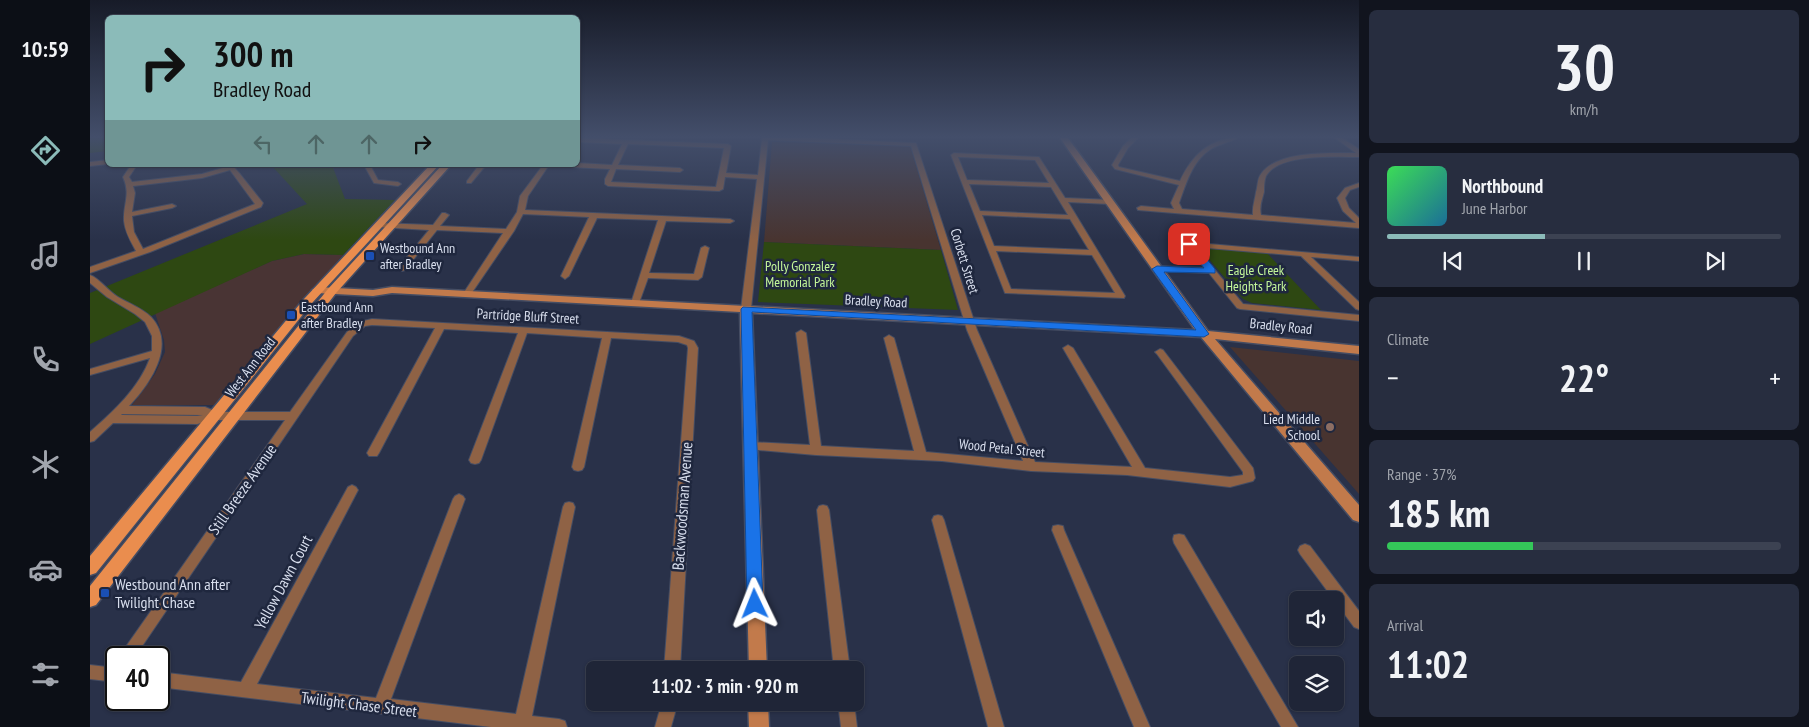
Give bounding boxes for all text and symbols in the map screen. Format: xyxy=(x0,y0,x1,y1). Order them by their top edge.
text: 30 xyxy=(1553,24,1615,108)
text: 300 m xyxy=(213,31,294,77)
text: 10:59 xyxy=(21,35,69,63)
icon: right xyxy=(130,35,195,100)
text: Bradley Road xyxy=(213,75,311,103)
text: km/h xyxy=(1570,99,1598,119)
icon: left xyxy=(249,130,277,158)
icon: ahead xyxy=(302,130,330,158)
icon: ahead xyxy=(355,130,383,158)
icon: right xyxy=(408,130,436,158)
icon: directions xyxy=(28,133,63,168)
text: Northbound xyxy=(1462,174,1543,198)
text: June Harbor xyxy=(1462,198,1527,218)
pin xyxy=(1168,223,1210,265)
street label: Corbett Street xyxy=(947,226,984,296)
icon: arrive xyxy=(1175,230,1203,258)
icon: music xyxy=(28,238,63,273)
place label: Westbound Ann after Bradley xyxy=(380,239,455,273)
icon: previous xyxy=(1439,247,1467,275)
icon: pause xyxy=(1570,247,1598,275)
icon: next xyxy=(1701,247,1729,275)
marker: Westbound Ann after Bradley xyxy=(364,250,376,262)
park label: Polly Gonzalez Memorial Park xyxy=(765,257,835,291)
park label: Eagle Creek Heights Park xyxy=(1226,261,1287,295)
street label: Bradley Road xyxy=(844,290,908,312)
place label: Eastbound Ann after Bradley xyxy=(301,298,373,332)
street label: Partridge Bluff Street xyxy=(476,304,580,328)
marker: Eastbound Ann after Bradley xyxy=(285,309,297,321)
street label: Bradley Road xyxy=(1249,314,1313,338)
text: Climate xyxy=(1387,329,1429,349)
street label: West Ann Road xyxy=(221,333,279,401)
icon: phone xyxy=(28,342,63,377)
text: 22° xyxy=(1559,353,1609,402)
text: − xyxy=(1387,359,1399,396)
text: + xyxy=(1769,359,1781,396)
place label: Lied Middle School xyxy=(1263,410,1321,444)
marker: Lied Middle School xyxy=(1324,421,1336,433)
street label: Wood Petal Street xyxy=(958,435,1046,461)
street label: Still Breeze Avenue xyxy=(203,440,281,538)
street label: Backwoodsman Avenue xyxy=(668,441,696,571)
icon: climate xyxy=(28,447,63,482)
text: Range · 37% xyxy=(1387,464,1456,484)
text: 185 km xyxy=(1387,488,1490,537)
street label: Yellow Dawn Court xyxy=(250,531,317,633)
icon: car xyxy=(28,552,63,587)
place label: Westbound Ann after Twilight Chase xyxy=(115,574,231,612)
position arrow xyxy=(728,577,780,629)
marker: Westbound Ann after Twilight Chase xyxy=(99,587,111,599)
map controls xyxy=(1289,591,1344,711)
button: sound xyxy=(1289,591,1344,646)
text: Arrival xyxy=(1387,615,1423,635)
text: 11:02 xyxy=(1387,639,1469,688)
speed limit sign: 40 xyxy=(105,646,170,711)
button: layers xyxy=(1289,656,1344,711)
icon: filters xyxy=(28,657,63,692)
text: 11:02 · 3 min · 920 m xyxy=(652,674,798,698)
street label: Twilight Chase Street xyxy=(300,687,419,721)

